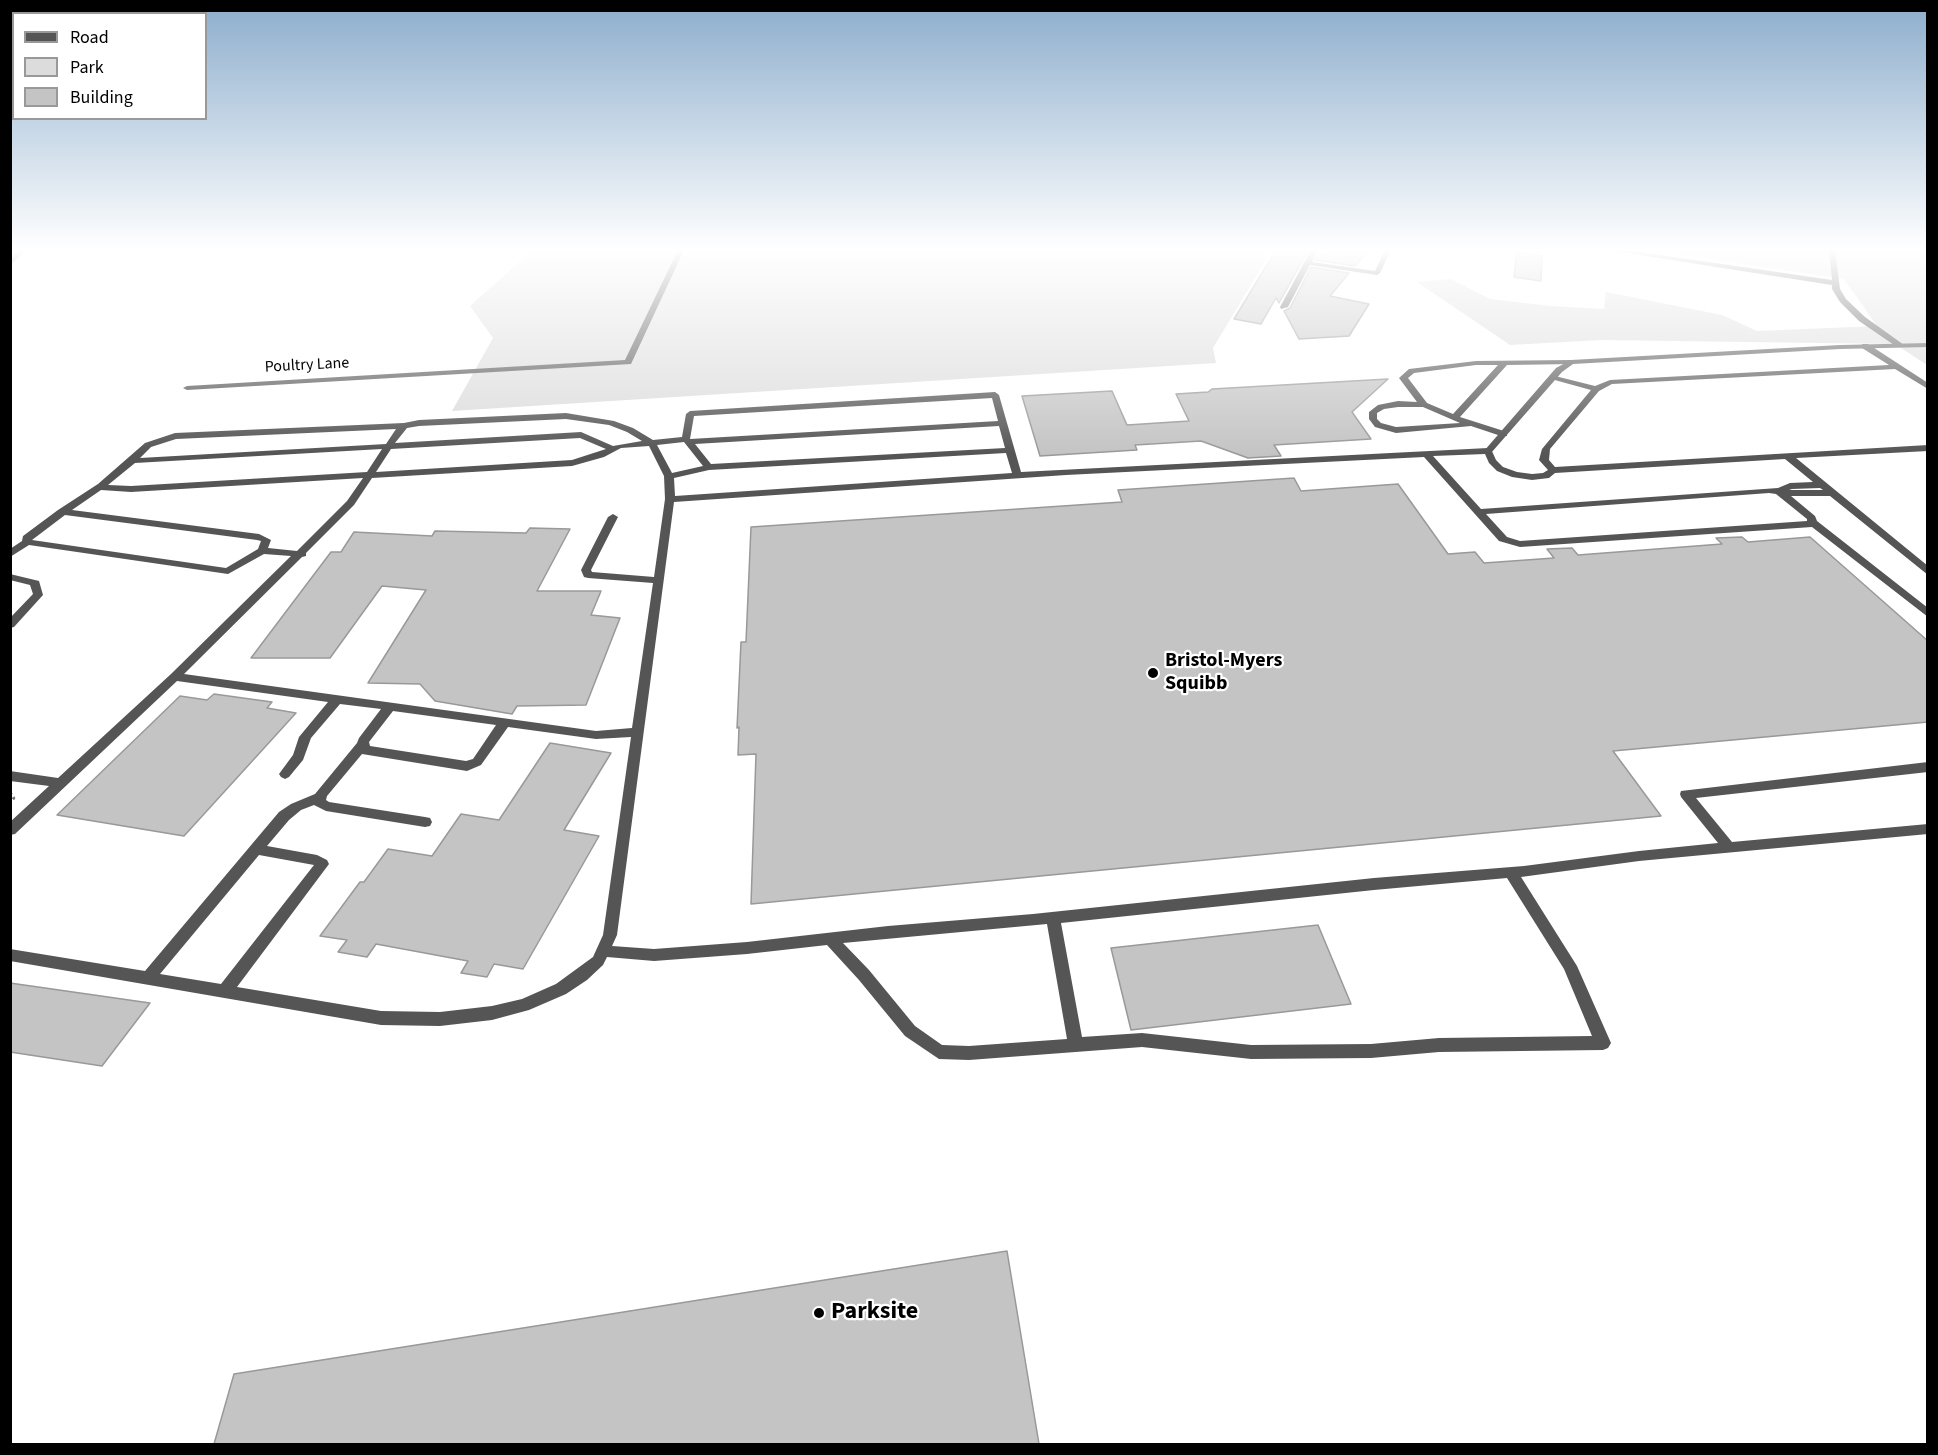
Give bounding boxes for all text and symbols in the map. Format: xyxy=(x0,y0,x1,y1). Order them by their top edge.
legend xyxy=(12,12,207,120)
text: Road xyxy=(70,25,109,50)
text: Park xyxy=(70,55,104,80)
text: Building xyxy=(70,85,133,110)
street label: Poultry Lane xyxy=(264,354,350,378)
place label: Bristol-Myers Squibb xyxy=(1165,650,1282,697)
marker: Bristol-Myers Squibb xyxy=(1146,666,1160,680)
place label: Parksite xyxy=(831,1299,918,1327)
marker: Parksite xyxy=(812,1306,826,1320)

